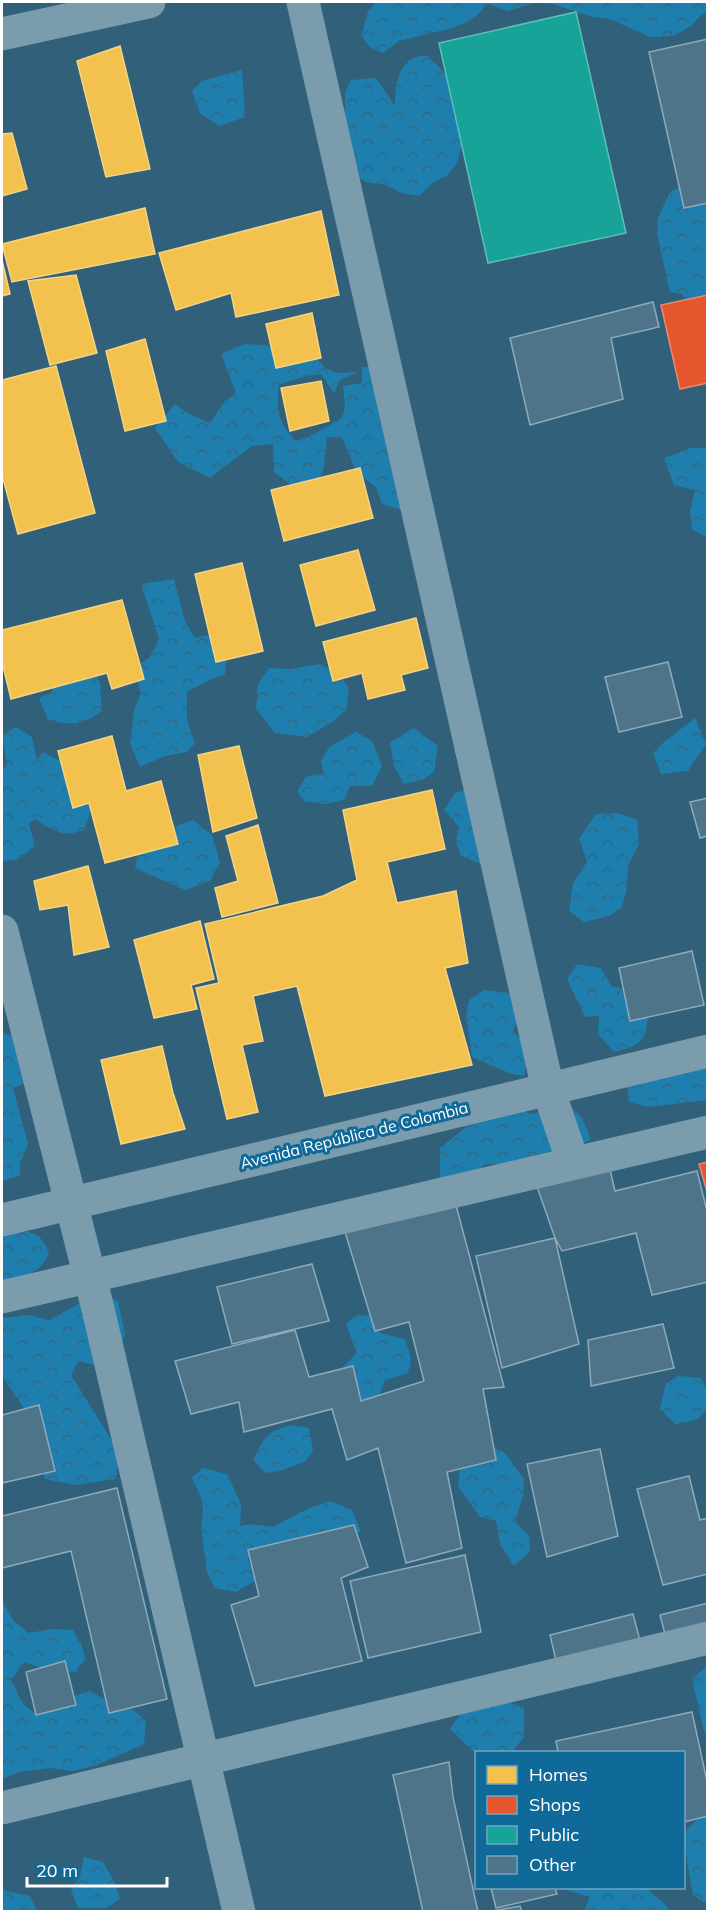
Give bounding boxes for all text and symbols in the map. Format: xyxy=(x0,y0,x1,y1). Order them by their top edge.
street label: Avenida República de Colombia xyxy=(238,1097,470,1173)
legend xyxy=(475,1751,685,1889)
text: Homes xyxy=(529,1763,588,1786)
text: Shops xyxy=(529,1793,581,1816)
text: Public xyxy=(529,1823,579,1846)
scale bar xyxy=(27,1850,166,1888)
text: Other xyxy=(529,1853,577,1876)
text: 20 m xyxy=(36,1859,78,1882)

